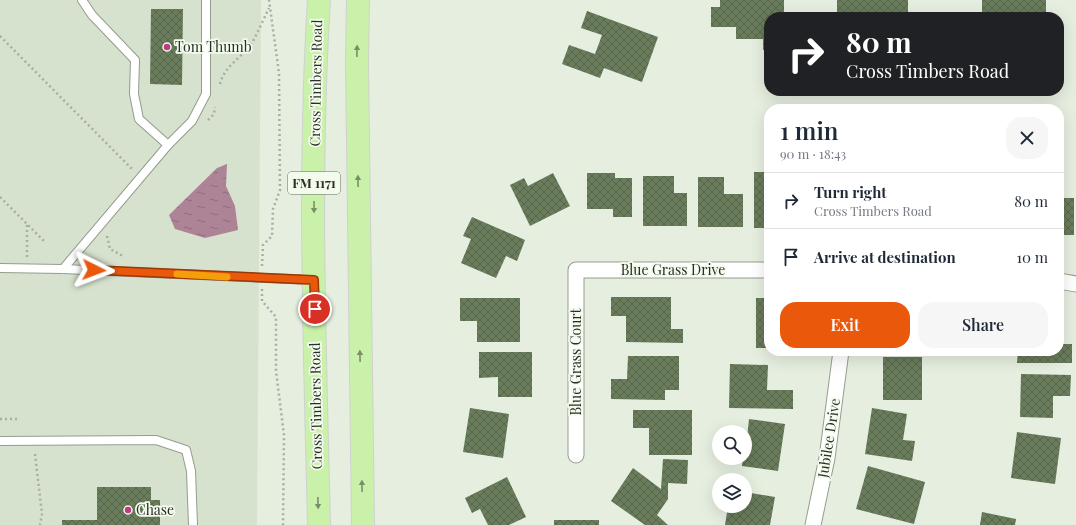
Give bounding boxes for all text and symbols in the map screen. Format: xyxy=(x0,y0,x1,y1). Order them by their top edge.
street label: Cross Timbers Road xyxy=(305,19,326,147)
text: 80 m xyxy=(846,23,912,60)
icon: right xyxy=(780,28,832,80)
place label: Tom Thumb xyxy=(175,37,252,56)
marker: Tom Thumb xyxy=(162,42,172,52)
one-way arrow xyxy=(354,45,361,57)
text: Cross Timbers Road xyxy=(846,59,1009,83)
text: 1 min xyxy=(780,114,838,146)
button: close xyxy=(1006,117,1048,159)
text: 90 m · 18:43 xyxy=(780,145,846,162)
road number: FM 1171 xyxy=(288,172,340,194)
one-way arrow xyxy=(355,174,361,187)
text: Turn right xyxy=(814,182,887,202)
icon: right xyxy=(780,190,802,212)
text: 80 m xyxy=(1014,191,1048,211)
one-way arrow xyxy=(311,201,317,214)
text: Cross Timbers Road xyxy=(814,202,932,219)
icon: arrive xyxy=(780,246,802,268)
text: Arrive at destination xyxy=(814,247,956,267)
text: 10 m xyxy=(1016,247,1048,267)
position arrow xyxy=(73,249,115,291)
street label: Blue Grass Drive xyxy=(621,260,725,279)
pin xyxy=(298,292,332,326)
icon: arrive xyxy=(304,298,326,320)
button: Exit xyxy=(780,302,910,348)
button: Share xyxy=(918,302,1048,348)
street label: Blue Grass Court xyxy=(566,307,585,415)
street label: Cross Timbers Road xyxy=(305,342,326,470)
one-way arrow xyxy=(357,349,363,362)
street label: Jubilee Drive xyxy=(813,397,844,480)
map controls xyxy=(712,425,752,513)
button: search xyxy=(712,425,752,465)
button: layers xyxy=(712,473,752,513)
one-way arrow xyxy=(359,479,365,492)
one-way arrow xyxy=(315,497,321,510)
place label: Chase xyxy=(136,500,174,519)
marker: Chase xyxy=(123,505,133,515)

